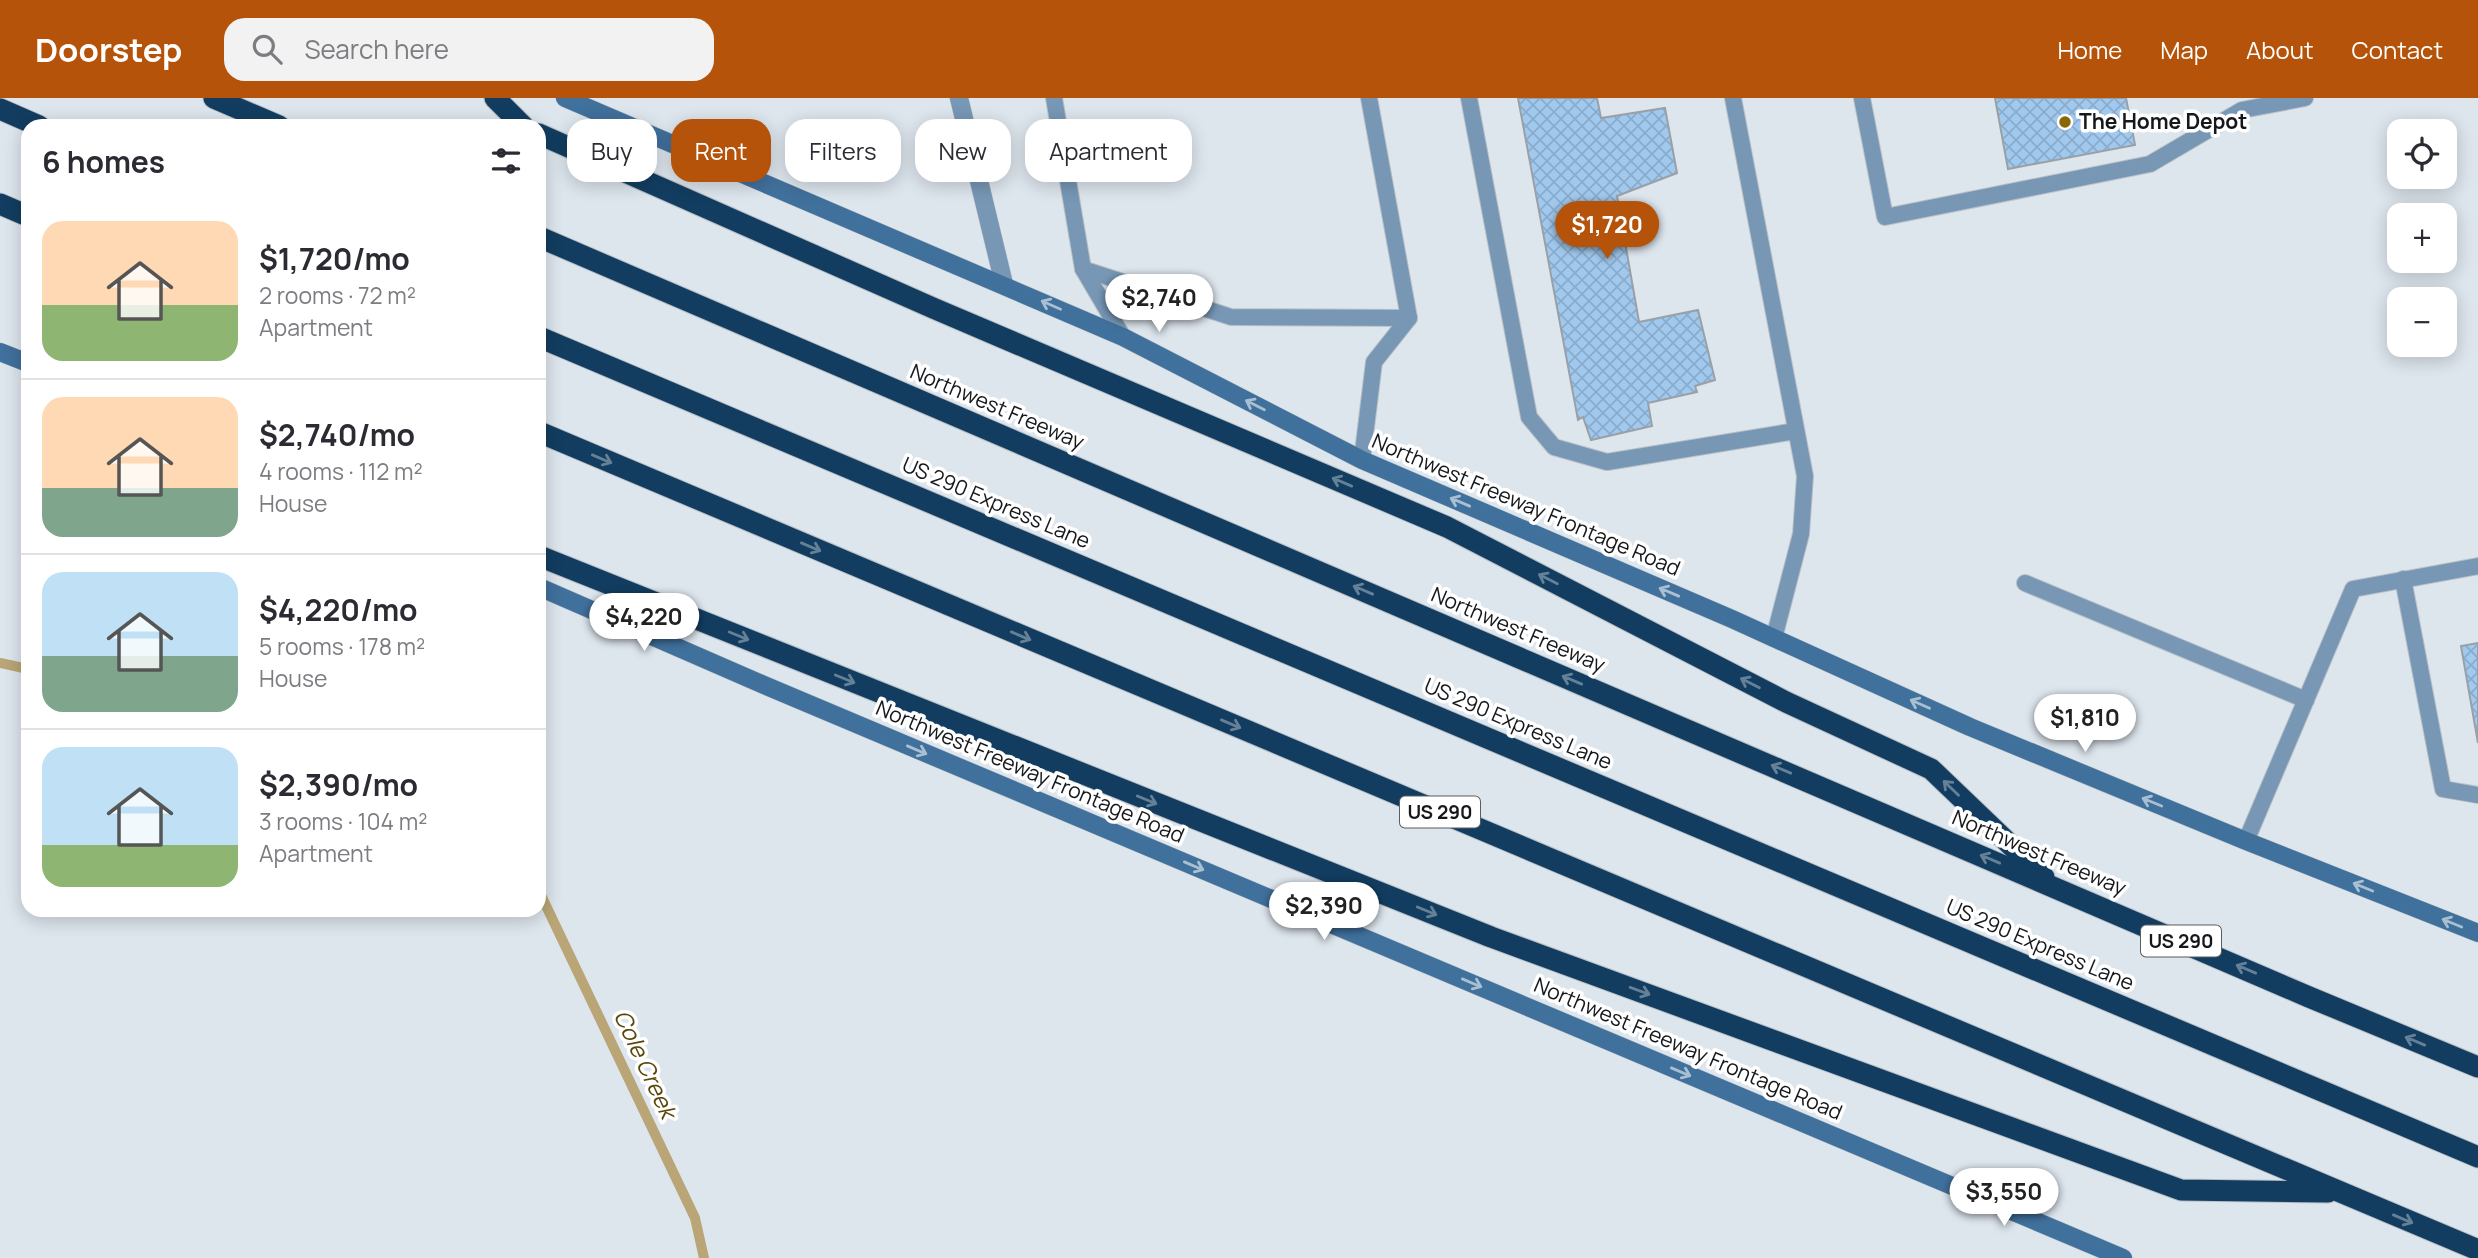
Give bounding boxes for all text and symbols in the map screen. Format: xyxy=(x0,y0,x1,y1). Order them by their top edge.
search box xyxy=(224,18,714,81)
text: Doorstep xyxy=(35,27,182,72)
icon: search xyxy=(248,30,286,68)
text: Search here xyxy=(304,31,449,67)
text: Home xyxy=(2057,33,2122,66)
text: Map xyxy=(2160,33,2208,66)
text: About xyxy=(2246,33,2314,66)
text: Contact xyxy=(2352,33,2443,66)
place label: The Home Depot xyxy=(2079,107,2247,135)
marker: The Home Depot xyxy=(2057,114,2073,130)
chip: Buy xyxy=(567,119,657,182)
chip: Rent xyxy=(671,119,771,182)
chip: Filters xyxy=(785,119,901,182)
chip: New xyxy=(915,119,1011,182)
chip: Apartment xyxy=(1025,119,1192,182)
map controls xyxy=(2387,119,2457,357)
button: locate xyxy=(2387,119,2457,189)
text: 6 homes xyxy=(42,141,165,182)
icon: filters xyxy=(487,142,525,180)
pin: $1,720 xyxy=(1550,202,1664,261)
button: + xyxy=(2387,203,2457,273)
text: $1,720 xyxy=(1571,208,1643,240)
text: $1,720/mo xyxy=(259,238,410,279)
icon: home xyxy=(98,249,182,333)
pin: $2,740 xyxy=(1102,274,1216,334)
text: 2 rooms · 72 m² xyxy=(259,279,416,311)
text: $2,740 xyxy=(1121,281,1197,313)
button: − xyxy=(2387,287,2457,357)
one-way arrow xyxy=(1040,298,1062,311)
text: Apartment xyxy=(259,311,373,343)
street label: Northwest Freeway xyxy=(906,357,1089,455)
one-way arrow xyxy=(1245,397,1266,411)
text: $2,740/mo xyxy=(259,414,415,455)
icon: home xyxy=(98,425,182,509)
street label: Northwest Freeway Frontage Road xyxy=(1368,426,1685,582)
street label: US 290 Express Lane xyxy=(898,450,1095,554)
one-way arrow xyxy=(591,453,612,466)
text: 4 rooms · 112 m² xyxy=(259,455,423,487)
one-way arrow xyxy=(1332,475,1353,488)
text: House xyxy=(259,487,328,519)
one-way arrow xyxy=(1450,495,1472,508)
one-way arrow xyxy=(800,542,822,555)
one-way arrow xyxy=(1538,571,1559,585)
street label: Northwest Freeway xyxy=(1427,580,1610,678)
one-way arrow xyxy=(1352,583,1374,596)
one-way arrow xyxy=(1659,585,1681,598)
text: $4,220/mo xyxy=(259,589,417,630)
pin: $4,220 xyxy=(587,594,701,653)
icon: home xyxy=(98,600,182,684)
text: $4,220 xyxy=(605,600,683,632)
text: 5 rooms · 178 m² xyxy=(259,630,425,662)
one-way arrow xyxy=(727,630,749,643)
one-way arrow xyxy=(1010,630,1031,643)
text: House xyxy=(259,662,328,694)
street label: US 290 Express Lane xyxy=(1420,671,1617,775)
one-way arrow xyxy=(834,673,856,686)
one-way arrow xyxy=(1561,673,1583,686)
one-way arrow xyxy=(1740,676,1761,690)
street label: Northwest Freeway Frontage Road xyxy=(872,693,1189,849)
pin: $1,810 xyxy=(2028,694,2142,754)
one-way arrow xyxy=(1910,697,1931,710)
text: $1,810 xyxy=(2050,701,2120,733)
one-way arrow xyxy=(1219,718,1241,731)
one-way arrow xyxy=(906,744,927,757)
one-way arrow xyxy=(1771,762,1792,775)
text: $2,390/mo xyxy=(259,764,418,805)
icon: home xyxy=(98,775,182,859)
one-way arrow xyxy=(1942,779,1959,796)
one-way arrow xyxy=(1136,794,1158,807)
one-way arrow xyxy=(2142,795,2164,808)
road number: US 290 xyxy=(1400,796,1480,828)
street label: Northwest Freeway xyxy=(1948,803,2131,901)
text: 3 rooms · 104 m² xyxy=(259,805,427,837)
text: Apartment xyxy=(259,837,373,869)
one-way arrow xyxy=(1980,852,2001,865)
one-way arrow xyxy=(1183,861,1205,874)
one-way arrow xyxy=(2353,880,2375,893)
pin: $2,390 xyxy=(1267,882,1381,942)
text: $2,390 xyxy=(1285,889,1363,921)
street label: US 290 Express Lane xyxy=(1942,892,2139,996)
one-way arrow xyxy=(1416,906,1437,919)
one-way arrow xyxy=(2442,915,2464,928)
road number: US 290 xyxy=(2141,926,2221,956)
one-way arrow xyxy=(2236,962,2258,975)
street label: Northwest Freeway Frontage Road xyxy=(1530,970,1847,1126)
one-way arrow xyxy=(1460,978,1482,991)
one-way arrow xyxy=(1628,986,1650,998)
water label: Cole Creek xyxy=(607,1004,686,1126)
one-way arrow xyxy=(2405,1033,2426,1046)
one-way arrow xyxy=(1670,1066,1692,1079)
pin: $3,550 xyxy=(1947,1168,2061,1228)
text: $3,550 xyxy=(1966,1175,2042,1207)
one-way arrow xyxy=(2392,1213,2413,1226)

